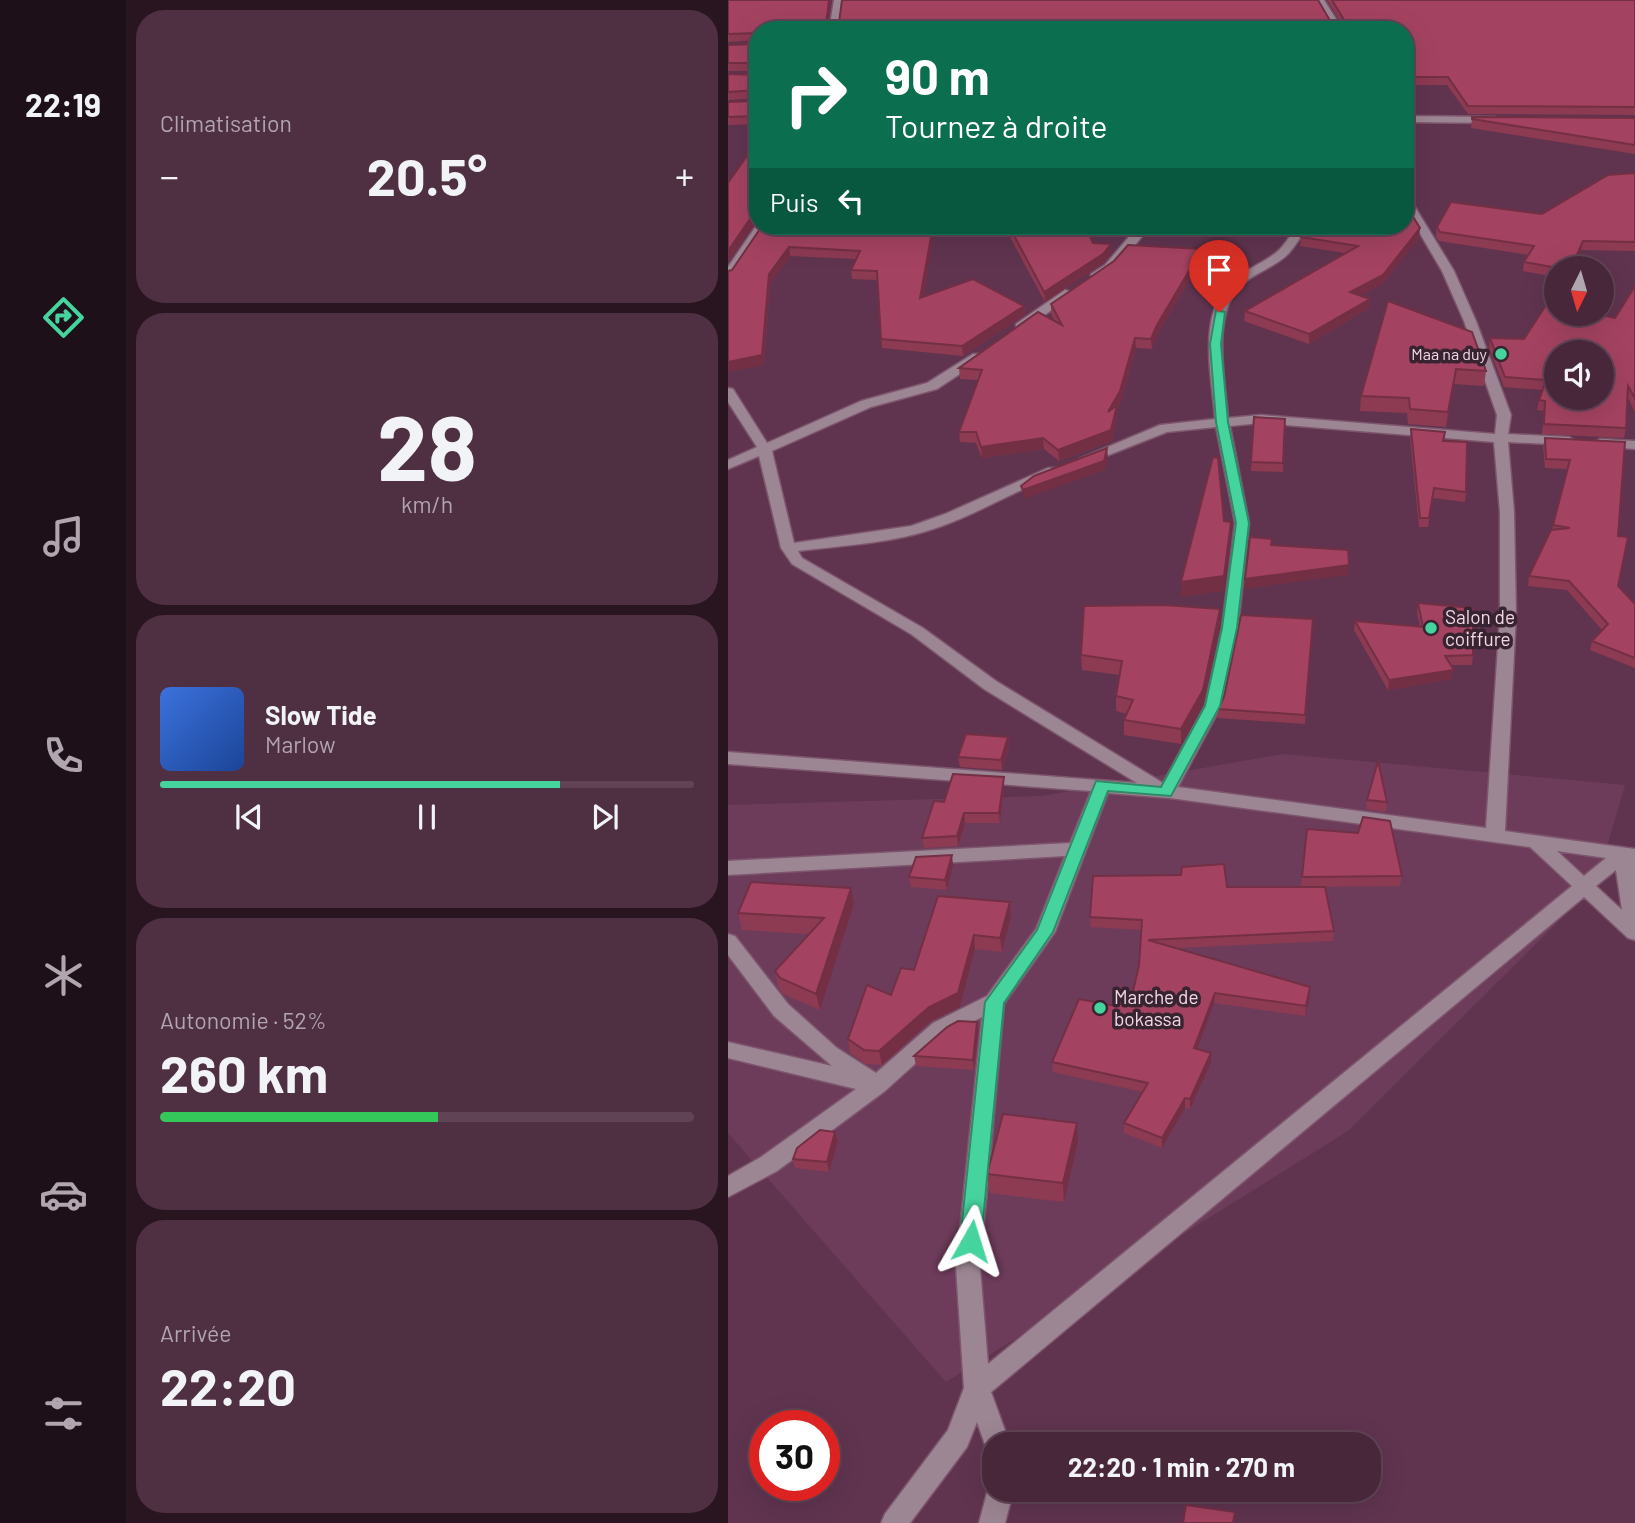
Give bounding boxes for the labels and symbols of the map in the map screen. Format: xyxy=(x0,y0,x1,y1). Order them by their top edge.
pin xyxy=(1189,240,1249,312)
north arrow xyxy=(1544,256,1614,326)
place label: Maa na duy xyxy=(1411,344,1488,363)
marker: Maa na duy xyxy=(1493,346,1509,362)
place label: Salon de coiffure xyxy=(1445,605,1515,650)
marker: Salon de coiffure xyxy=(1423,620,1439,636)
place label: Marche de bokassa xyxy=(1114,985,1199,1030)
marker: Marche de bokassa xyxy=(1092,1000,1108,1016)
position arrow xyxy=(934,1204,1008,1278)
speed limit sign: 30 xyxy=(749,1410,840,1501)

